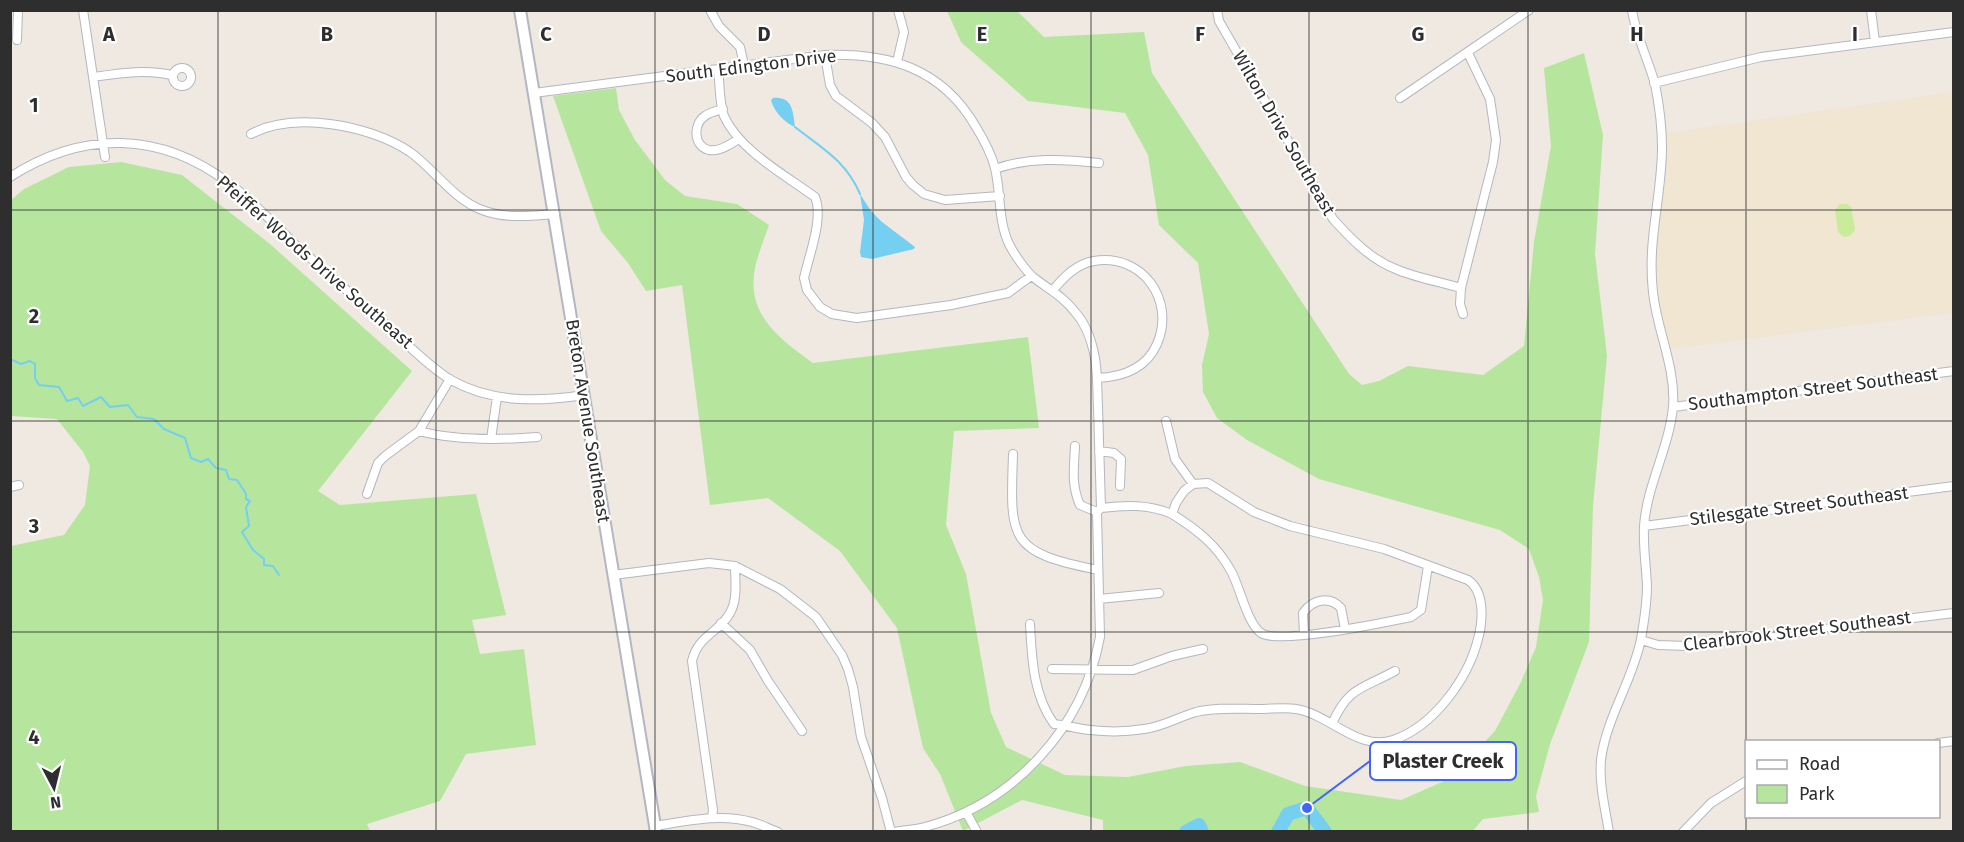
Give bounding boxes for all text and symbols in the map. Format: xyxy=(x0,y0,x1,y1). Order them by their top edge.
text: A xyxy=(102,22,116,46)
text: B xyxy=(321,22,333,46)
text: C xyxy=(540,22,552,46)
text: D xyxy=(757,22,771,46)
text: E xyxy=(977,22,987,46)
text: F xyxy=(1195,22,1205,46)
text: G xyxy=(1412,22,1424,46)
text: H xyxy=(1630,22,1644,46)
text: I xyxy=(1852,22,1858,46)
street label: South Edington Drive xyxy=(664,45,838,87)
street label: Wilton Drive Southeast xyxy=(1228,47,1340,220)
text: 1 xyxy=(29,93,39,117)
street label: Pfeiffer Woods Drive Southeast xyxy=(212,171,418,354)
text: 2 xyxy=(29,304,39,328)
street label: Breton Avenue Southeast xyxy=(561,318,615,525)
street label: Southampton Street Southeast xyxy=(1687,363,1940,415)
street label: Stilesgate Street Southeast xyxy=(1688,482,1910,530)
text: 3 xyxy=(28,514,39,538)
street label: Clearbrook Street Southeast xyxy=(1682,606,1913,656)
text: 4 xyxy=(28,725,40,749)
legend xyxy=(1745,740,1940,818)
callout: Plaster Creek xyxy=(1370,742,1516,780)
text: Plaster Creek xyxy=(1382,749,1504,773)
text: Road xyxy=(1799,753,1841,775)
north arrow xyxy=(24,758,84,818)
text: Park xyxy=(1799,783,1835,805)
text: N xyxy=(49,792,62,812)

